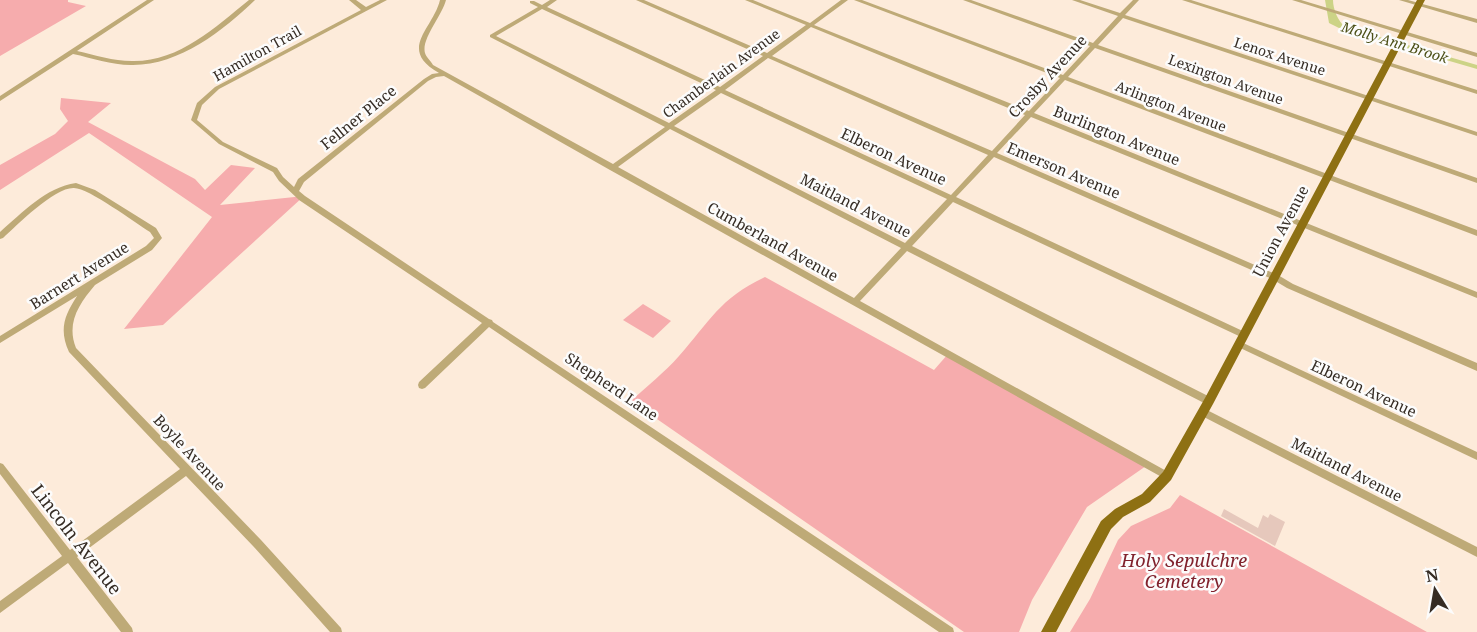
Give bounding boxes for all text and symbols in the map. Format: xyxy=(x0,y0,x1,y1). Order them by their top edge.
water label: Molly Ann Brook xyxy=(1338,16,1452,68)
street label: Hamilton Trail xyxy=(209,21,305,85)
street label: Chamberlain Avenue xyxy=(659,24,783,122)
street label: Crosby Avenue xyxy=(1003,30,1091,122)
street label: Lenox Avenue xyxy=(1232,32,1328,80)
street label: Lexington Avenue xyxy=(1166,49,1286,109)
street label: Arlington Avenue xyxy=(1113,76,1229,136)
street label: Fellner Place xyxy=(316,80,400,154)
street label: Burlington Avenue xyxy=(1051,100,1183,170)
street label: Elberon Avenue xyxy=(838,123,950,189)
street label: Emerson Avenue xyxy=(1004,137,1124,203)
street label: Maitland Avenue xyxy=(797,168,915,242)
street label: Union Avenue xyxy=(1247,182,1313,280)
street label: Cumberland Avenue xyxy=(704,197,842,285)
street label: Barnert Avenue xyxy=(26,237,132,313)
street label: Shepherd Lane xyxy=(562,347,662,425)
street label: Elberon Avenue xyxy=(1308,355,1420,421)
street label: Boyle Avenue xyxy=(150,410,230,494)
street label: Maitland Avenue xyxy=(1288,432,1406,506)
street label: Lincoln Avenue xyxy=(26,479,128,599)
park label: Holy Sepulchre Cemetery xyxy=(1120,548,1247,593)
north arrow xyxy=(1405,560,1465,620)
text: N xyxy=(1424,563,1441,587)

